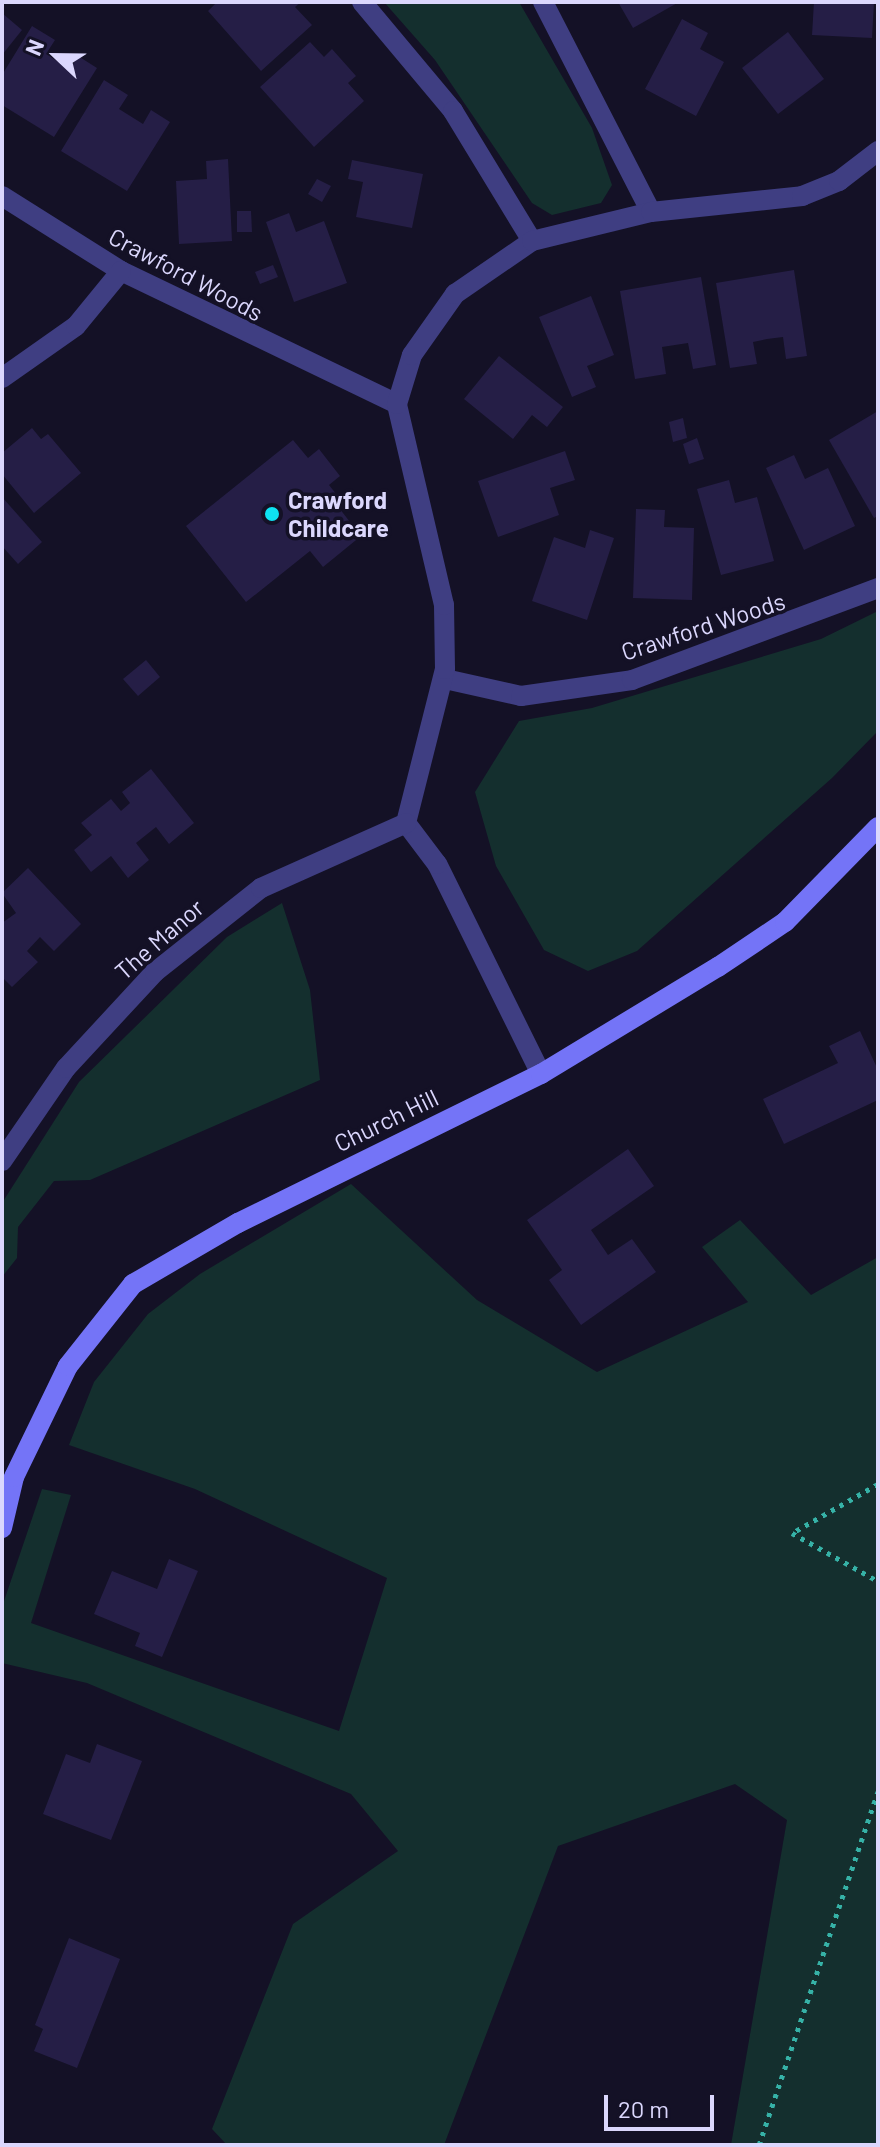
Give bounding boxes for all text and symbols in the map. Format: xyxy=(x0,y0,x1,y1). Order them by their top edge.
north arrow xyxy=(16,16,96,96)
text: N xyxy=(19,35,49,59)
street label: Crawford Woods xyxy=(104,221,268,327)
place label: Crawford Childcare xyxy=(288,486,389,542)
marker: Crawford Childcare xyxy=(263,505,281,523)
street label: Crawford Woods xyxy=(618,586,788,666)
street label: The Manor xyxy=(109,893,209,985)
street label: Church Hill xyxy=(329,1082,443,1158)
scale bar xyxy=(608,2079,718,2129)
text: 20 m xyxy=(618,2094,669,2123)

